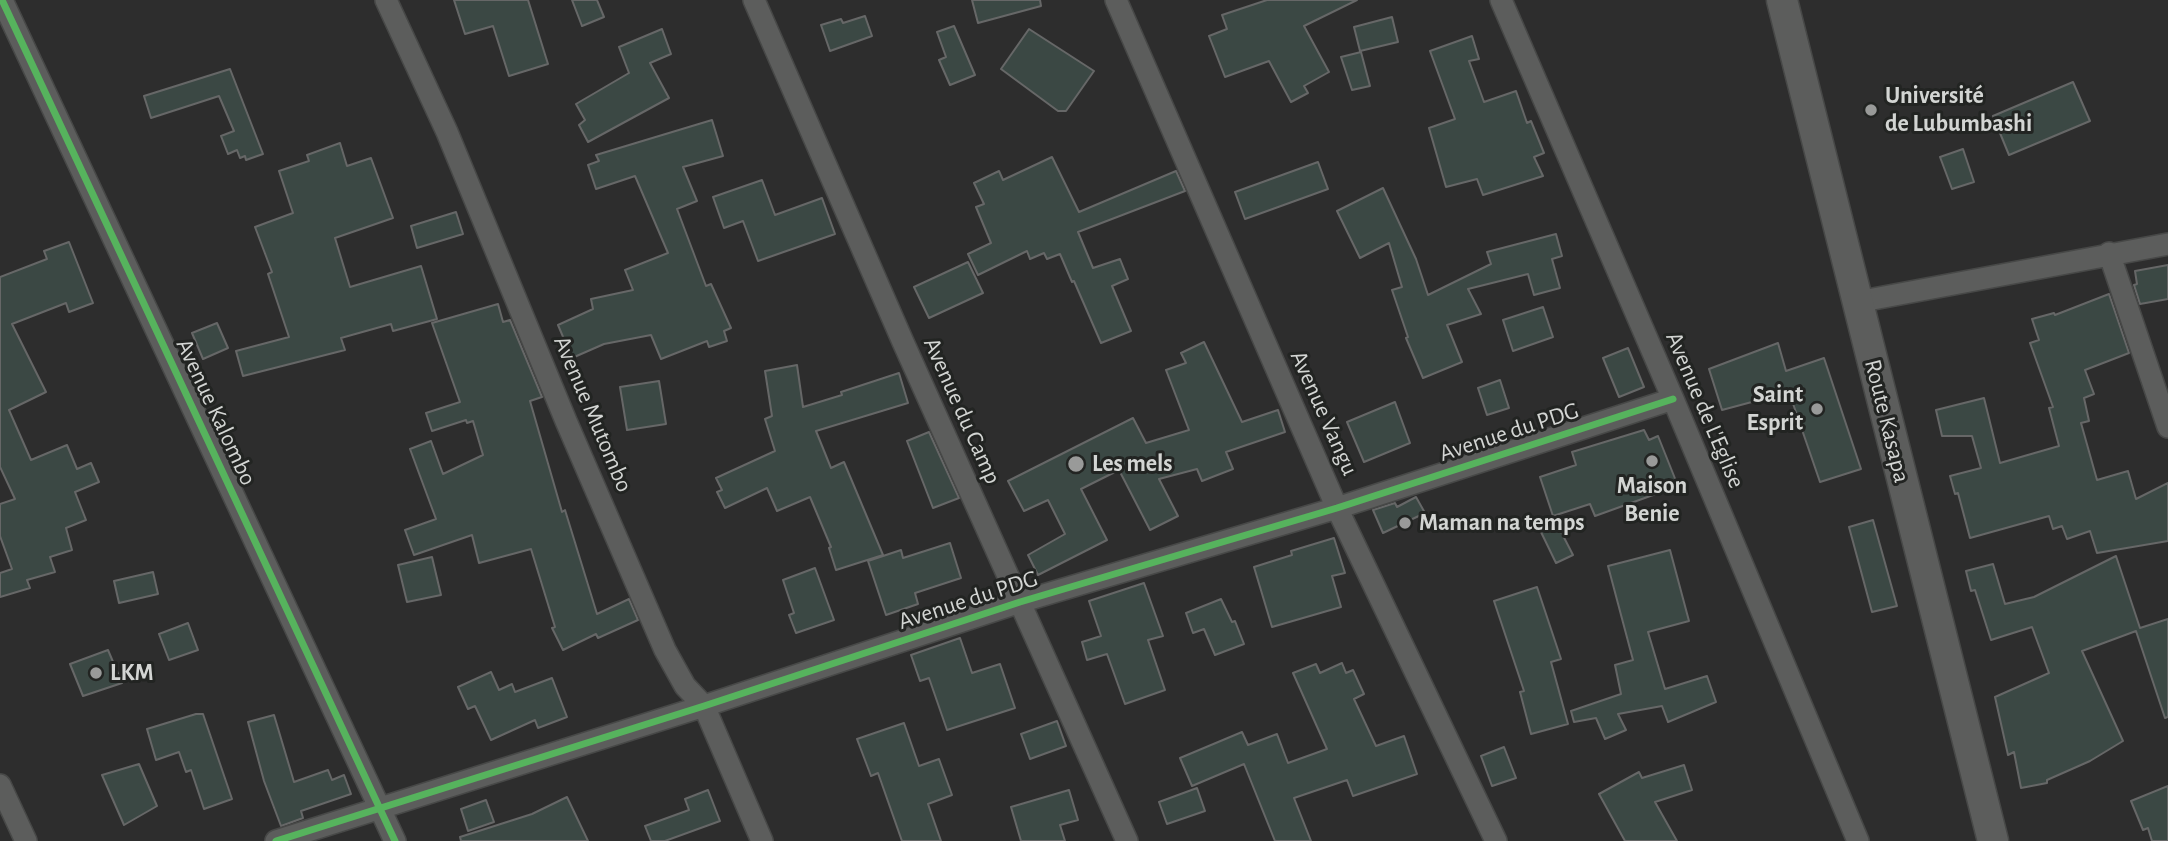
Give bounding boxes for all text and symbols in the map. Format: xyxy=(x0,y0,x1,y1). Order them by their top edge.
place label: Université de Lubumbashi xyxy=(1885,82,2032,138)
marker: Université de Lubumbashi xyxy=(1863,102,1879,118)
street label: Avenue de L'Eglise xyxy=(1659,328,1751,492)
street label: Avenue Mutombo xyxy=(547,332,639,496)
street label: Avenue du Camp xyxy=(917,333,1007,489)
street label: Avenue Kalombo xyxy=(169,334,263,490)
street label: Avenue Vangu xyxy=(1284,346,1364,480)
street label: Route Kasapa xyxy=(1858,356,1916,486)
place label: Saint Esprit xyxy=(1747,381,1803,437)
street label: Avenue du PDG xyxy=(1436,396,1582,468)
marker: Saint Esprit xyxy=(1809,401,1825,417)
place label: Les mels xyxy=(1092,450,1173,478)
marker: Maison Benie xyxy=(1644,453,1660,469)
marker: Les mels xyxy=(1066,454,1086,474)
place label: Maison Benie xyxy=(1617,472,1687,528)
place label: Maman na temps xyxy=(1419,509,1585,537)
marker: Maman na temps xyxy=(1397,515,1413,531)
street label: Avenue du PDG xyxy=(895,564,1041,636)
place label: LKM xyxy=(110,659,154,687)
marker: LKM xyxy=(88,665,104,681)

